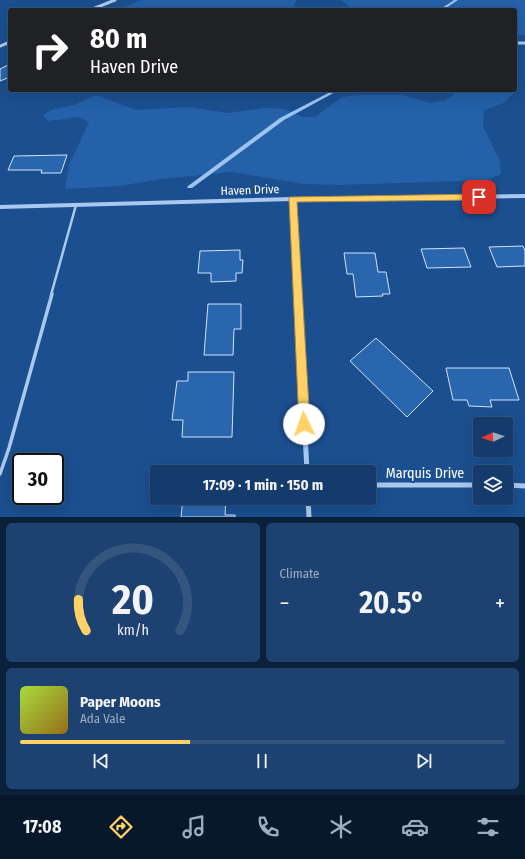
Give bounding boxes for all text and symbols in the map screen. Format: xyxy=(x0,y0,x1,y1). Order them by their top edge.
text: 80 m xyxy=(90,22,147,55)
icon: right xyxy=(24,24,76,76)
text: Haven Drive xyxy=(90,56,178,78)
pin xyxy=(462,180,496,214)
street label: Haven Drive xyxy=(220,182,280,198)
icon: arrive xyxy=(468,186,490,208)
position arrow xyxy=(283,403,325,445)
north arrow xyxy=(473,417,513,457)
map controls xyxy=(473,417,513,505)
speed limit sign: 30 xyxy=(12,453,64,505)
street label: Marquis Drive xyxy=(386,465,464,482)
button: layers xyxy=(473,465,513,505)
text: 17:09 · 1 min · 150 m xyxy=(203,476,323,494)
text: Climate xyxy=(280,566,320,581)
text: 20 xyxy=(111,574,154,624)
text: 20.5° xyxy=(359,585,425,621)
text: − xyxy=(280,590,289,617)
text: + xyxy=(495,590,505,617)
text: km/h xyxy=(117,621,149,638)
text: Paper Moons xyxy=(80,693,161,711)
text: Ada Vale xyxy=(80,711,125,726)
icon: previous xyxy=(90,750,112,772)
icon: pause xyxy=(251,750,273,772)
icon: next xyxy=(413,750,435,772)
icon: directions xyxy=(107,813,135,841)
icon: music xyxy=(180,813,208,841)
icon: phone xyxy=(254,813,282,841)
icon: climate xyxy=(327,813,355,841)
icon: car xyxy=(401,813,429,841)
icon: filters xyxy=(474,813,502,841)
text: 17:08 xyxy=(23,816,61,838)

